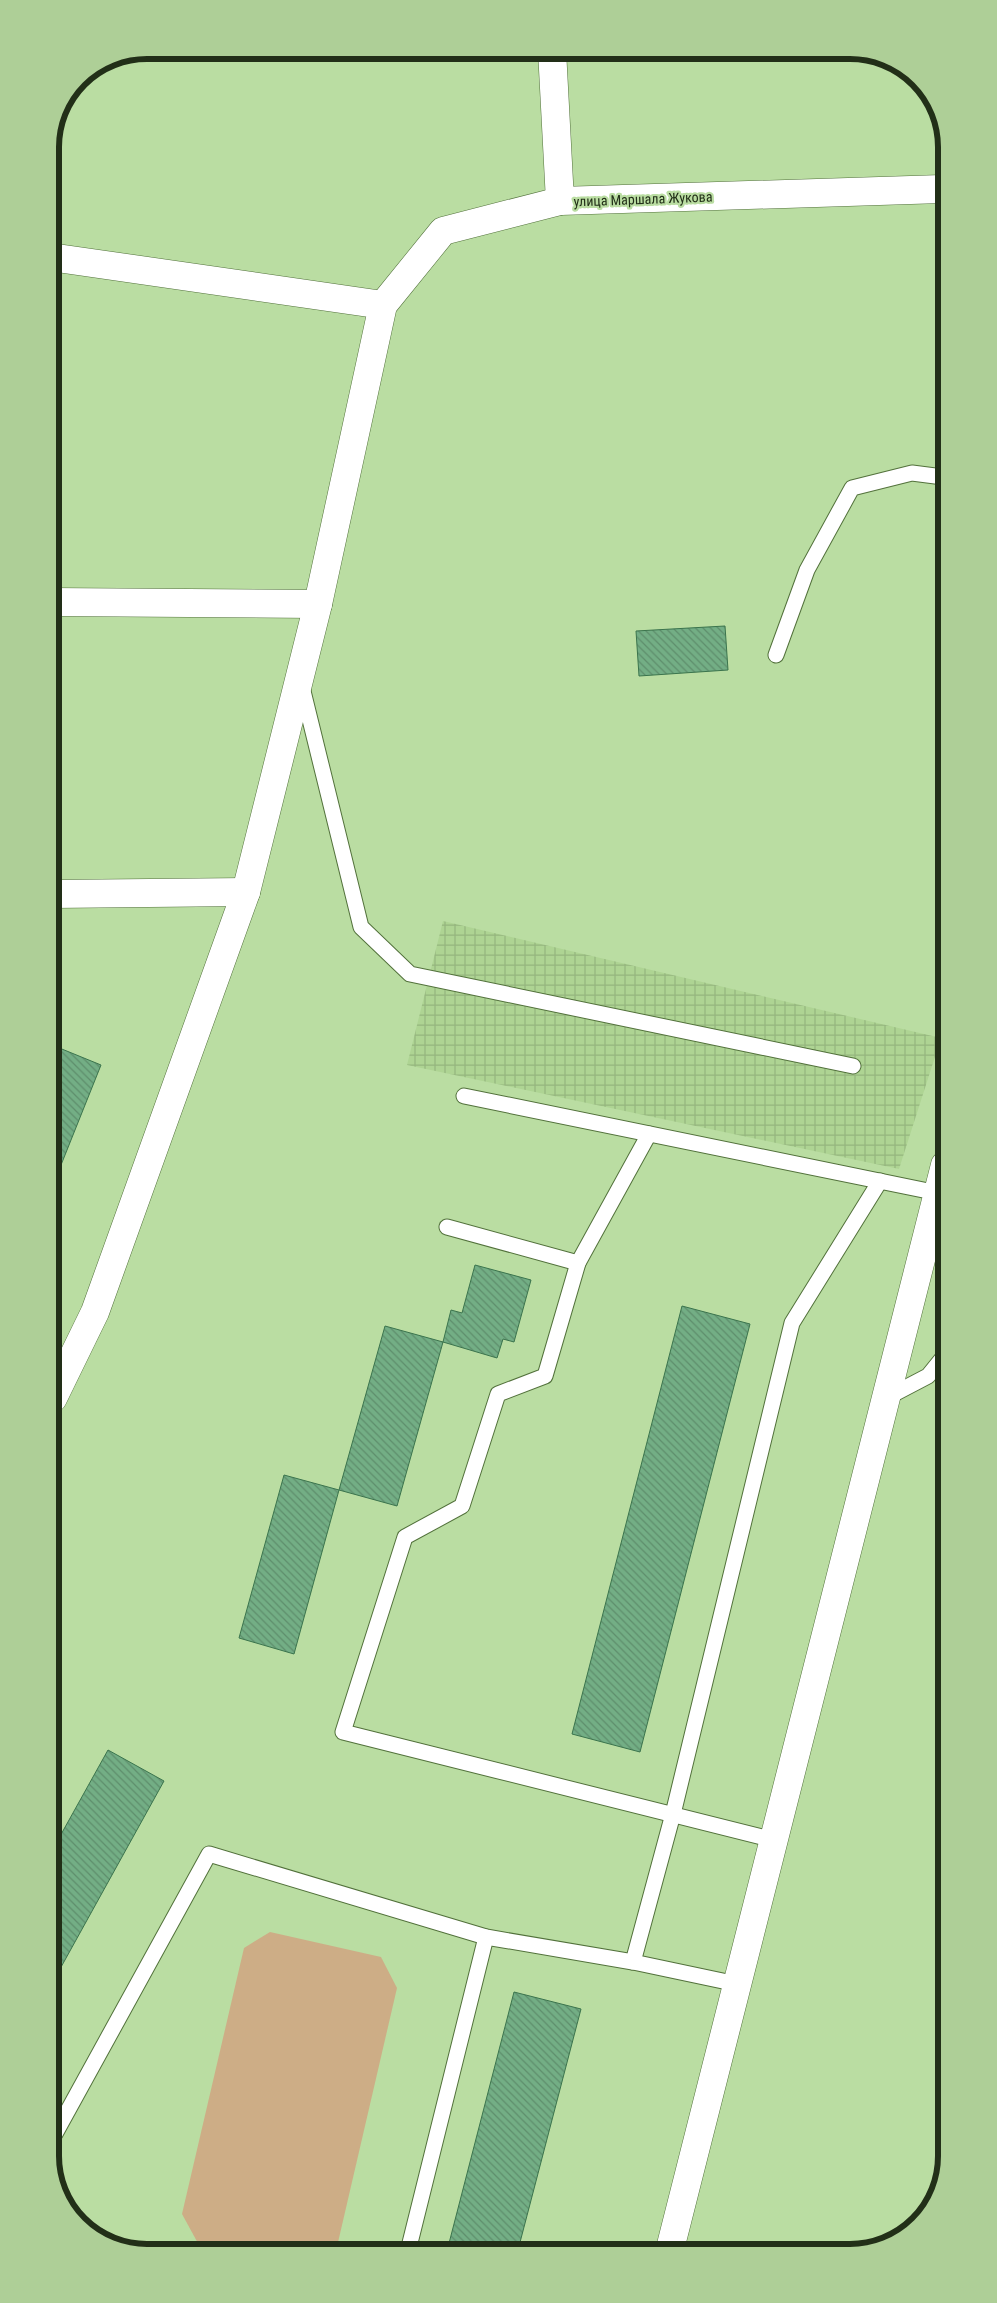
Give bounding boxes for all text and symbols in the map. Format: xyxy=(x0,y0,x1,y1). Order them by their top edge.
street label: улица Маршала Жукова xyxy=(573,189,713,209)

